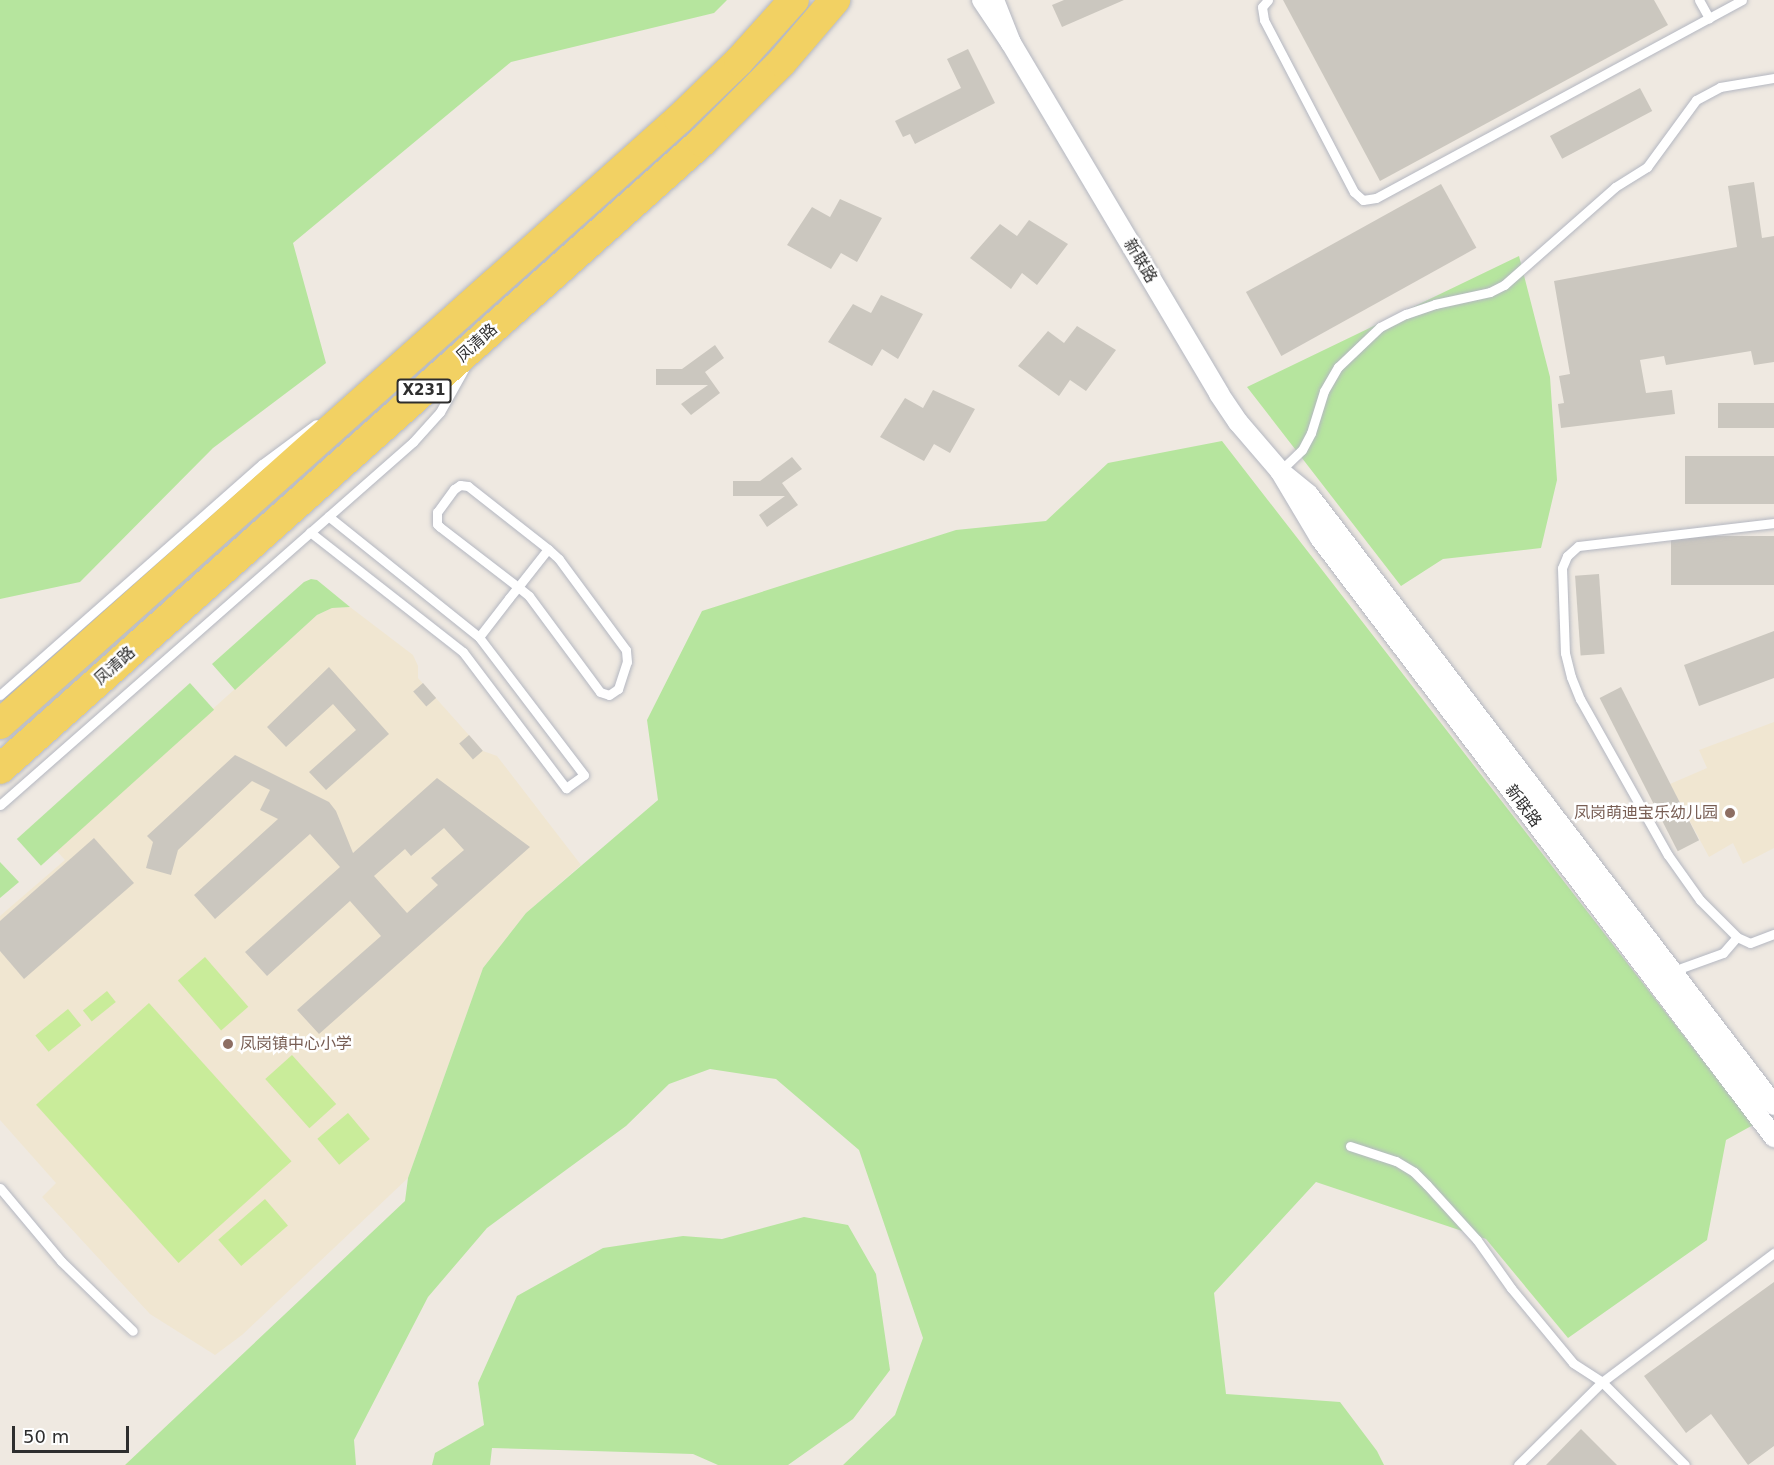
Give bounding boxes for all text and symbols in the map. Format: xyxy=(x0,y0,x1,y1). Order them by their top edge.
street label: 新联路 xyxy=(1119,235,1161,287)
street label: 凤清路 xyxy=(453,320,501,366)
road number: X231 xyxy=(396,379,452,403)
street label: 凤清路 xyxy=(91,643,139,689)
street label: 新联路 xyxy=(1501,781,1545,831)
place label: 凤岗萌迪宝乐幼儿园 xyxy=(1574,803,1718,823)
marker: 凤岗萌迪宝乐幼儿园 xyxy=(1723,806,1737,820)
place label: 凤岗镇中心小学 xyxy=(240,1034,352,1054)
marker: 凤岗镇中心小学 xyxy=(221,1037,235,1051)
scale bar xyxy=(15,1414,132,1452)
text: 50 m xyxy=(23,1426,69,1447)

